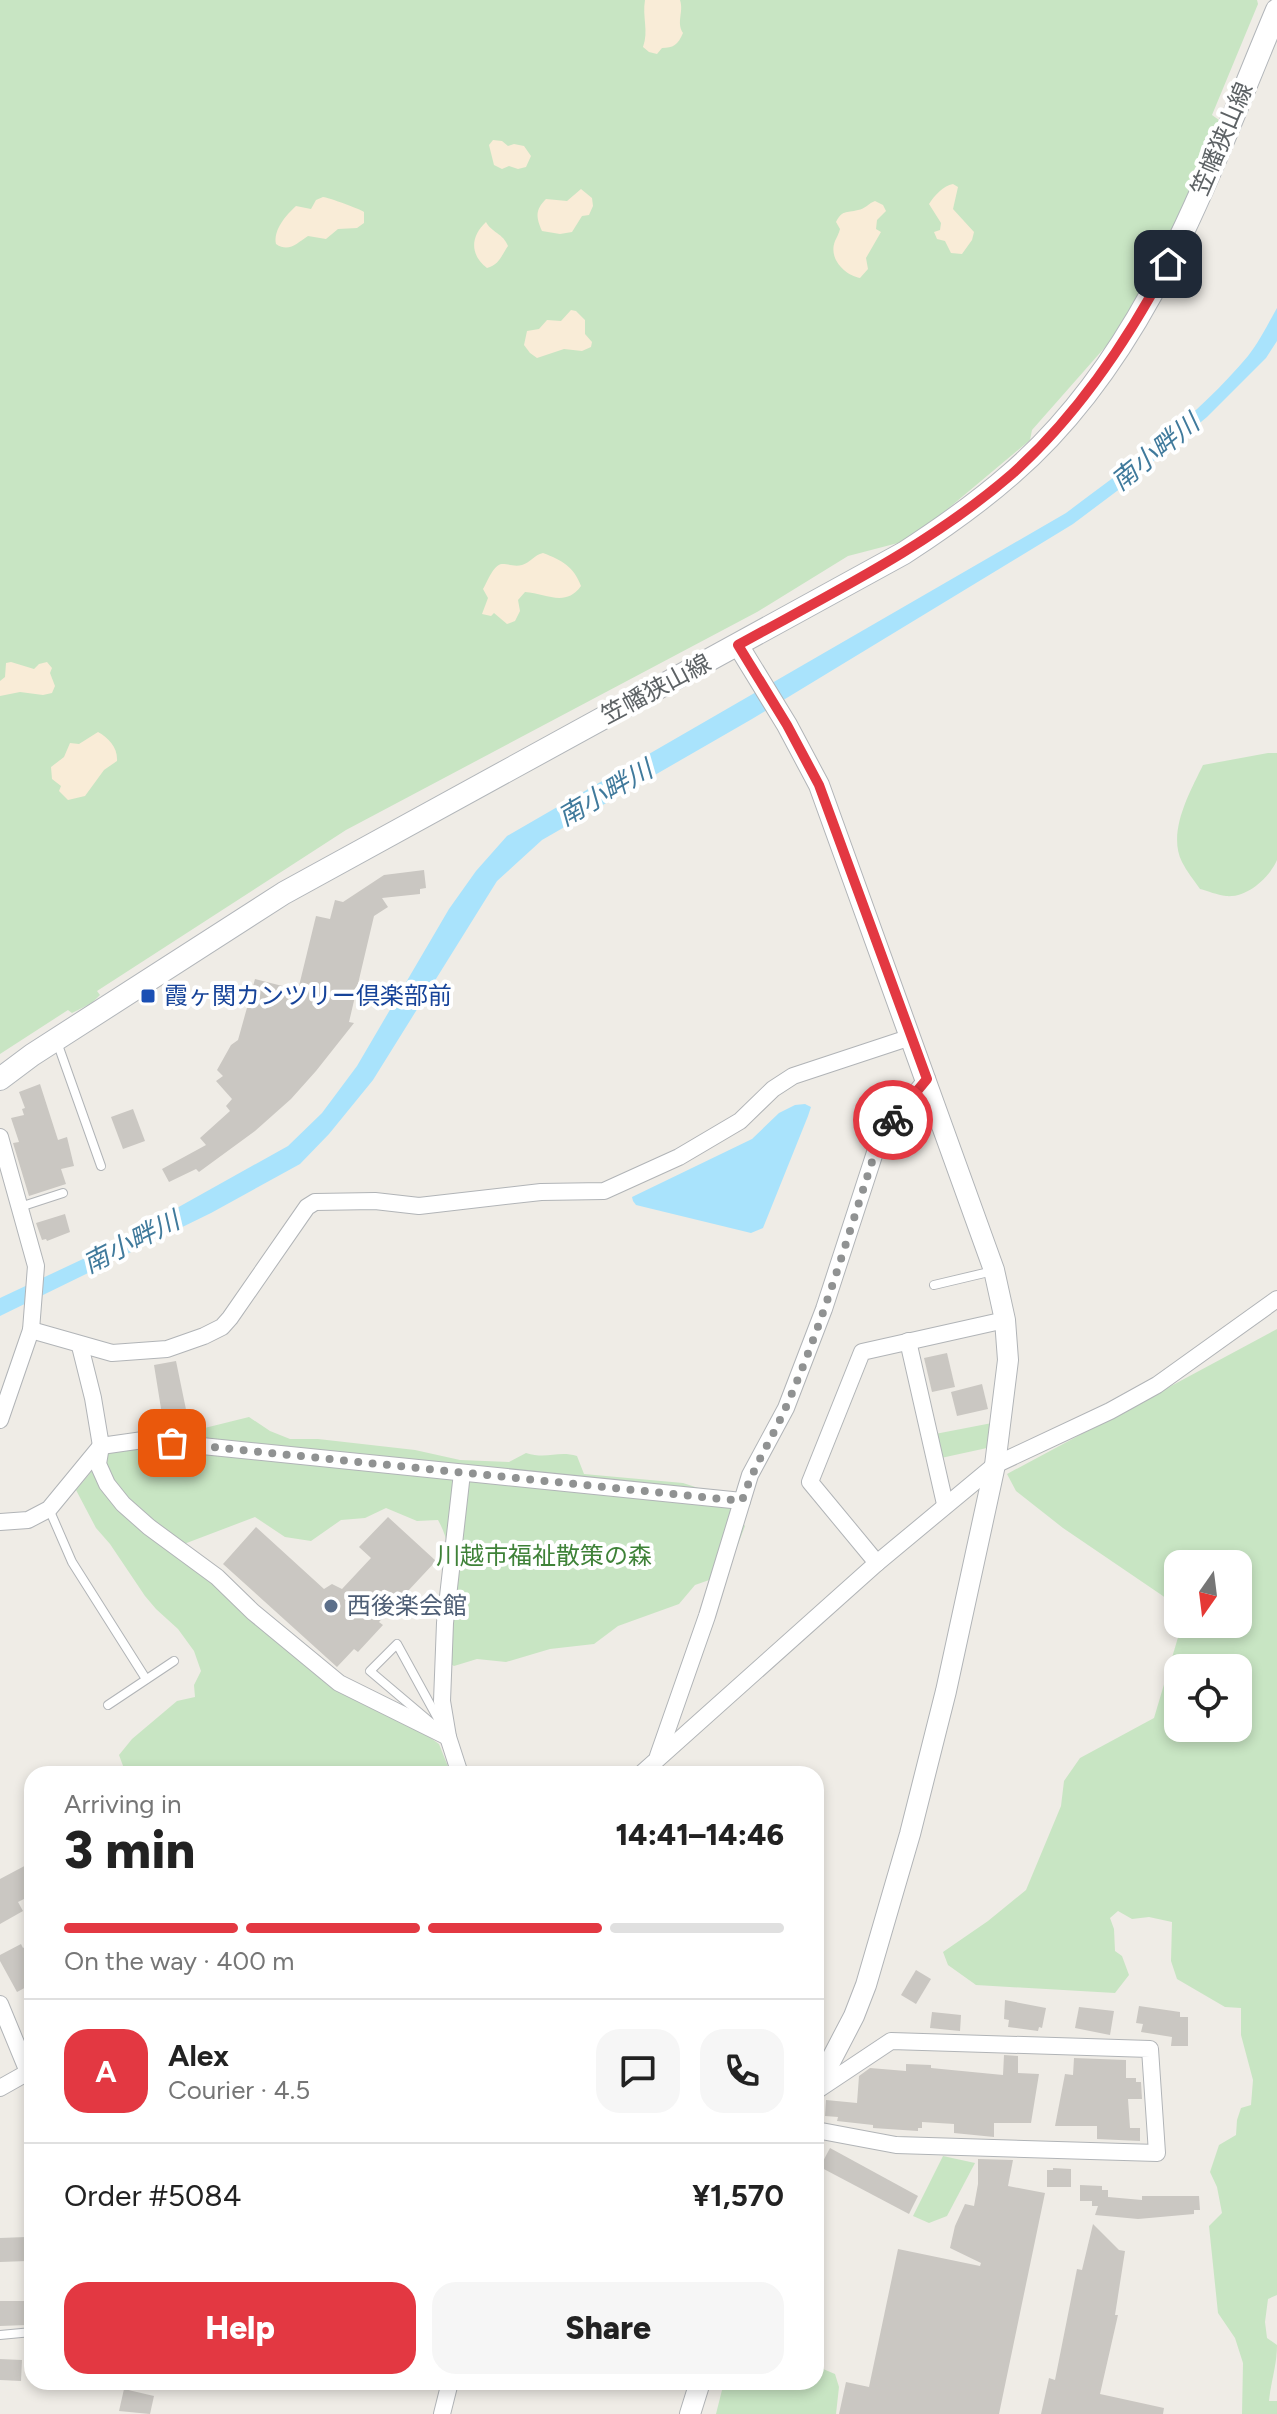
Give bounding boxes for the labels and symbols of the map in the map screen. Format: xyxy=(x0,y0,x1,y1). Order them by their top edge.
street label: 笠幡狭山線 xyxy=(1185,78,1258,200)
pin xyxy=(1134,230,1202,298)
water label: 南小畔川 xyxy=(1105,405,1208,497)
street label: 笠幡狭山線 xyxy=(596,648,716,730)
water label: 南小畔川 xyxy=(552,752,661,833)
place label: 霞ヶ関カンツリー倶楽部前 xyxy=(164,981,452,1010)
marker: 霞ヶ関カンツリー倶楽部前 xyxy=(139,987,157,1005)
courier xyxy=(853,1080,933,1160)
water label: 南小畔川 xyxy=(77,1203,187,1280)
pin xyxy=(138,1409,206,1477)
park label: 川越市福祉散策の森 xyxy=(436,1541,652,1570)
north arrow xyxy=(1164,1550,1252,1638)
place label: 西後楽会館 xyxy=(347,1591,467,1620)
marker: 西後楽会館 xyxy=(322,1597,340,1615)

